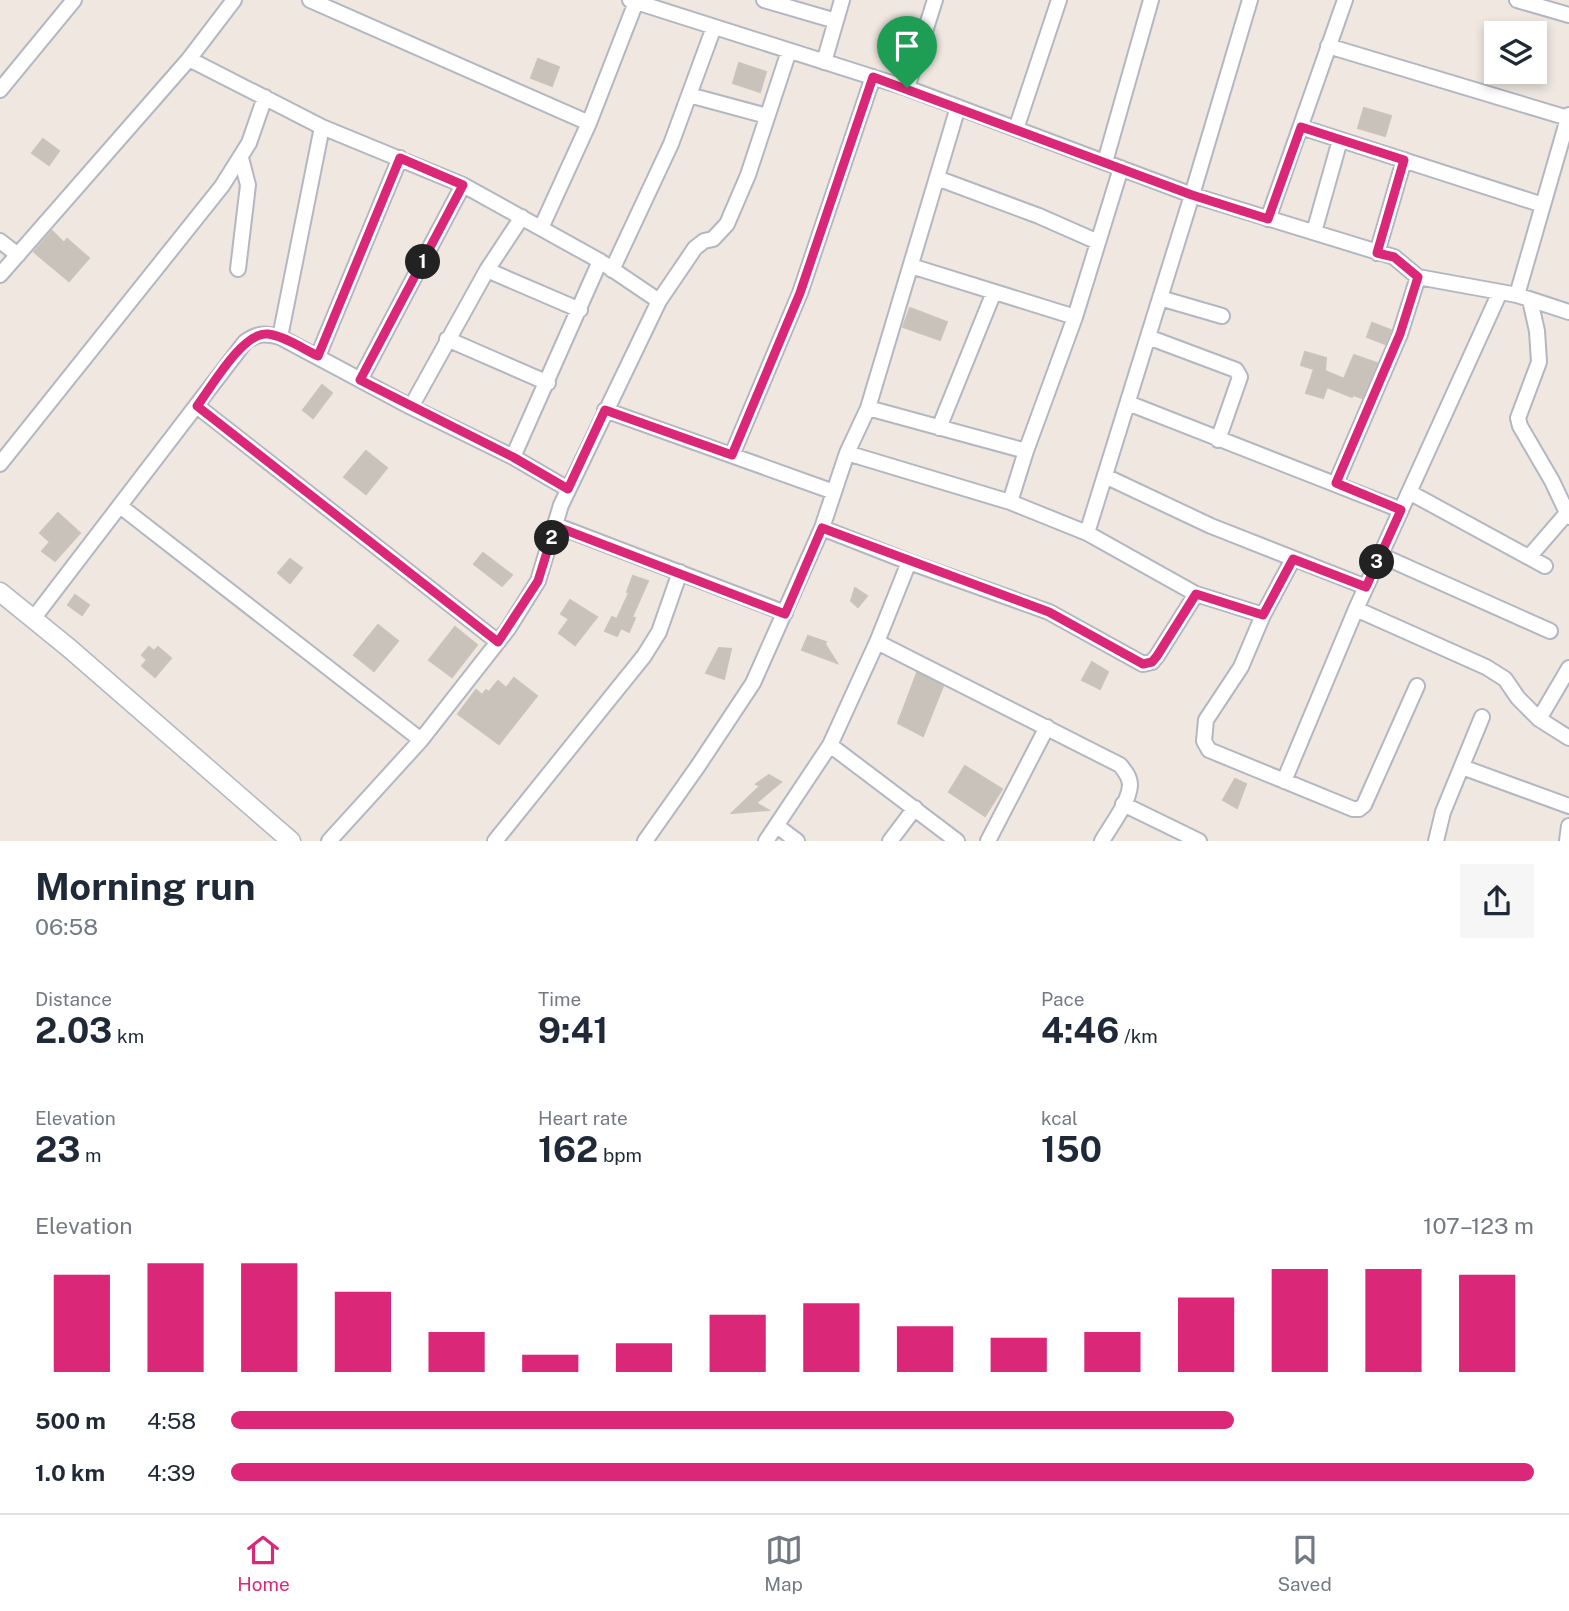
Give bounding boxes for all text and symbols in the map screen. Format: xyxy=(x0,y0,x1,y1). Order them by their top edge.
pin xyxy=(877,16,937,88)
map controls xyxy=(1484,21,1547,84)
button: layers xyxy=(1484,21,1547,84)
icon: arrive xyxy=(888,27,926,65)
pin: 1 xyxy=(406,244,440,280)
text: 1 xyxy=(418,250,427,272)
pin: 2 xyxy=(534,520,570,556)
text: 2 xyxy=(545,526,558,548)
pin: 3 xyxy=(1360,544,1394,580)
text: 3 xyxy=(1370,550,1383,572)
text: Morning run xyxy=(35,864,256,909)
button: share xyxy=(1460,864,1534,938)
text: 06:58 xyxy=(35,913,98,940)
text: Distance xyxy=(35,988,112,1010)
text: Time xyxy=(538,988,581,1010)
text: Pace xyxy=(1041,988,1084,1010)
text: 2.03 xyxy=(35,1010,112,1051)
text: 9:41 xyxy=(538,1010,608,1051)
text: 4:46 xyxy=(1041,1010,1119,1051)
text: km xyxy=(112,1025,144,1047)
text: /km xyxy=(1119,1025,1158,1047)
text: Elevation xyxy=(35,1107,116,1129)
text: Heart rate xyxy=(538,1107,628,1129)
text: kcal xyxy=(1041,1107,1078,1129)
text: 23 xyxy=(35,1129,81,1170)
text: 162 xyxy=(538,1129,598,1170)
text: 150 xyxy=(1041,1129,1102,1170)
text: m xyxy=(81,1144,102,1166)
text: bpm xyxy=(598,1144,642,1166)
text: Elevation xyxy=(35,1212,133,1239)
text: 107–123 m xyxy=(1423,1212,1534,1239)
text: 500 m xyxy=(35,1407,106,1434)
text: 4:58 xyxy=(147,1407,196,1434)
text: 1.0 km xyxy=(35,1459,105,1486)
text: 4:39 xyxy=(147,1459,195,1486)
tab: Home xyxy=(237,1531,290,1595)
tab: Map xyxy=(764,1531,803,1595)
tab: Saved xyxy=(1277,1531,1332,1595)

